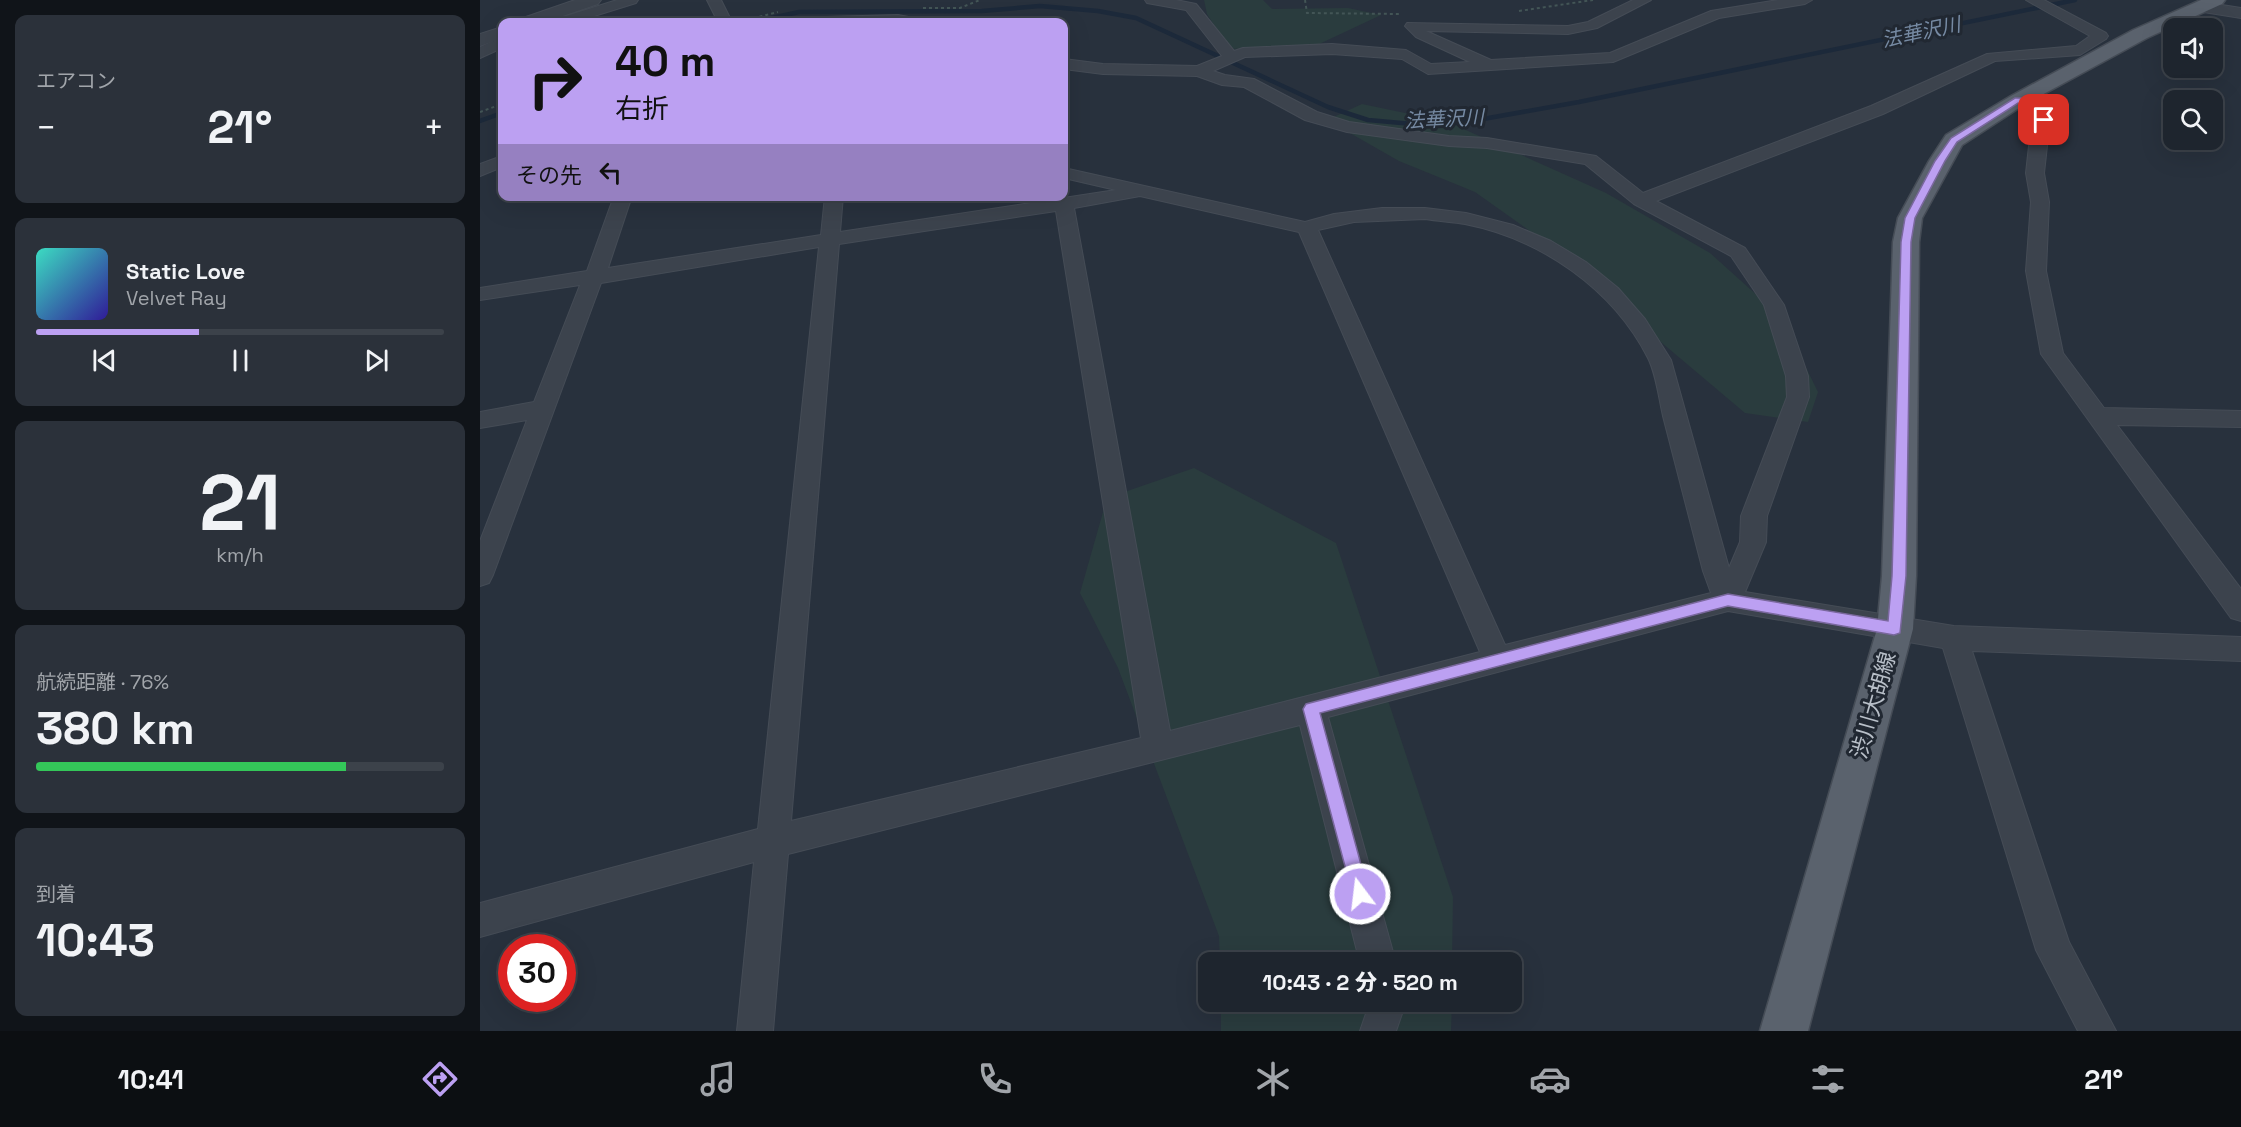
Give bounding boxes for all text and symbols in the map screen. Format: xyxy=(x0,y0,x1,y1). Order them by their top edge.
water label: 法華沢川 xyxy=(1879,11,1965,53)
map controls xyxy=(2163,18,2223,150)
button: sound xyxy=(2163,18,2223,78)
text: 40 m xyxy=(615,35,715,88)
icon: right xyxy=(516,42,594,120)
text: エアコン xyxy=(36,68,116,94)
button: search xyxy=(2163,90,2223,150)
text: 右折 xyxy=(615,91,669,126)
pin xyxy=(2018,94,2069,145)
text: 21° xyxy=(208,99,272,156)
icon: arrive xyxy=(2027,103,2060,136)
water label: 法華沢川 xyxy=(1403,104,1487,134)
text: − xyxy=(36,107,56,149)
text: + xyxy=(424,107,444,149)
icon: left xyxy=(594,156,627,189)
text: その先 xyxy=(516,161,582,189)
text: Static Love xyxy=(126,257,245,285)
text: Velvet Ray xyxy=(126,285,227,311)
icon: previous xyxy=(88,344,121,377)
icon: pause xyxy=(224,344,257,377)
icon: next xyxy=(360,344,393,377)
text: 21 xyxy=(199,453,281,553)
text: km/h xyxy=(216,542,264,568)
street label: 渋川大胡線 xyxy=(1844,648,1902,762)
text: 航続距離 · 76% xyxy=(36,669,169,695)
text: 380 km xyxy=(36,700,195,757)
position arrow xyxy=(1328,862,1392,926)
text: 到着 xyxy=(36,881,76,907)
text: 10:43 xyxy=(36,912,155,969)
speed limit sign: 30 xyxy=(498,934,576,1012)
text: 10:43 · 2 分 · 520 m xyxy=(1262,968,1458,996)
icon: directions xyxy=(419,1058,461,1100)
icon: music xyxy=(697,1058,739,1100)
icon: phone xyxy=(974,1058,1016,1100)
icon: climate xyxy=(1252,1058,1294,1100)
icon: car xyxy=(1529,1058,1571,1100)
icon: filters xyxy=(1807,1058,1849,1100)
text: 10:41 xyxy=(118,1062,184,1097)
text: 21° xyxy=(2084,1062,2123,1097)

